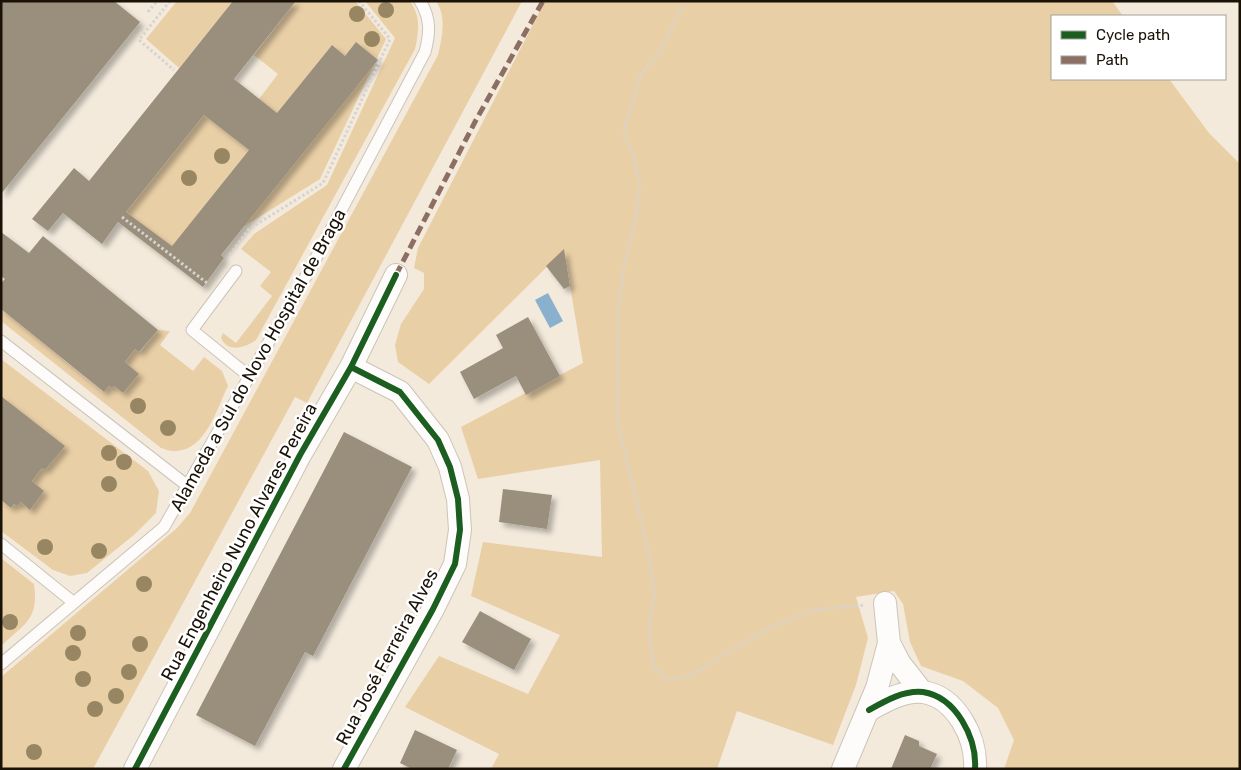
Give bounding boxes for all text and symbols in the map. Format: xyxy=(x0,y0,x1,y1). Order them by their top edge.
legend xyxy=(1051,15,1226,80)
text: Cycle path xyxy=(1096,26,1170,44)
text: Path xyxy=(1096,51,1129,69)
street label: Alameda a Sul do Novo Hospital de Braga xyxy=(165,205,351,515)
street label: Rua Engenheiro Nuno Alvares Pereira xyxy=(156,399,322,685)
street label: Rua José Ferreira Alves xyxy=(331,565,443,749)

